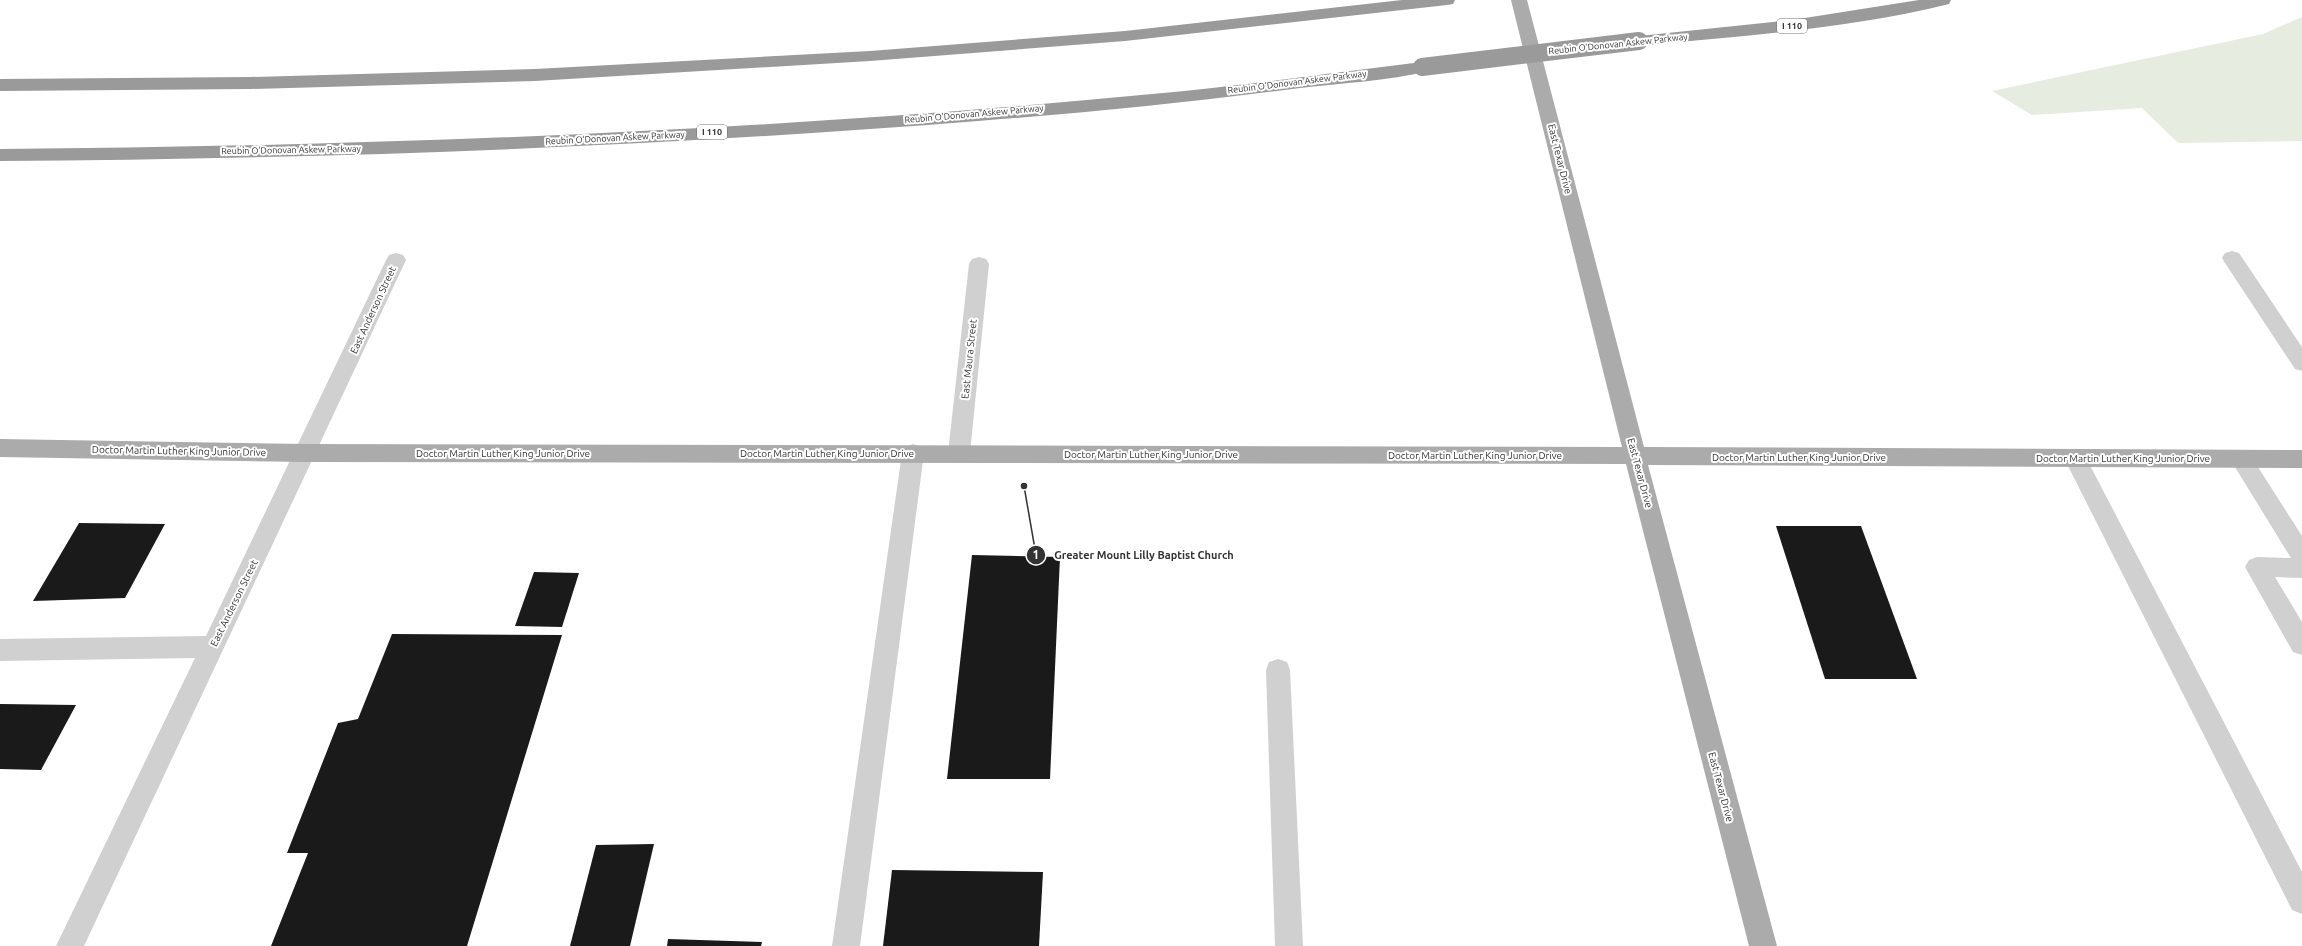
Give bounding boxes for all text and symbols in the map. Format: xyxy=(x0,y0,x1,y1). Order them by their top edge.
road number: I 110 xyxy=(1777,19,1807,33)
street label: Reubin O'Donovan Askew Parkway xyxy=(1548,32,1689,56)
street label: Reubin O'Donovan Askew Parkway xyxy=(1227,68,1368,95)
street label: Reubin O'Donovan Askew Parkway xyxy=(904,103,1045,125)
street label: East Texar Drive xyxy=(1546,123,1574,195)
road number: I 110 xyxy=(697,125,727,139)
street label: Reubin O'Donovan Askew Parkway xyxy=(545,129,686,147)
street label: Reubin O'Donovan Askew Parkway xyxy=(221,144,362,156)
street label: East Anderson Street xyxy=(348,265,398,355)
street label: East Maura Street xyxy=(959,319,979,399)
street label: East Texar Drive xyxy=(1625,437,1655,509)
street label: Doctor Martin Luther King Junior Drive xyxy=(92,444,266,458)
street label: Doctor Martin Luther King Junior Drive xyxy=(416,448,590,459)
street label: Doctor Martin Luther King Junior Drive xyxy=(740,448,914,459)
street label: Doctor Martin Luther King Junior Drive xyxy=(1064,449,1238,460)
street label: Doctor Martin Luther King Junior Drive xyxy=(1388,450,1562,461)
street label: Doctor Martin Luther King Junior Drive xyxy=(1712,452,1886,463)
street label: Doctor Martin Luther King Junior Drive xyxy=(2036,453,2210,464)
callout: Greater Mount Lilly Baptist Church xyxy=(1026,543,1242,566)
text: 1 xyxy=(1033,548,1039,561)
text: Greater Mount Lilly Baptist Church xyxy=(1054,549,1234,561)
street label: East Anderson Street xyxy=(208,558,260,648)
street label: East Texar Drive xyxy=(1706,751,1736,823)

